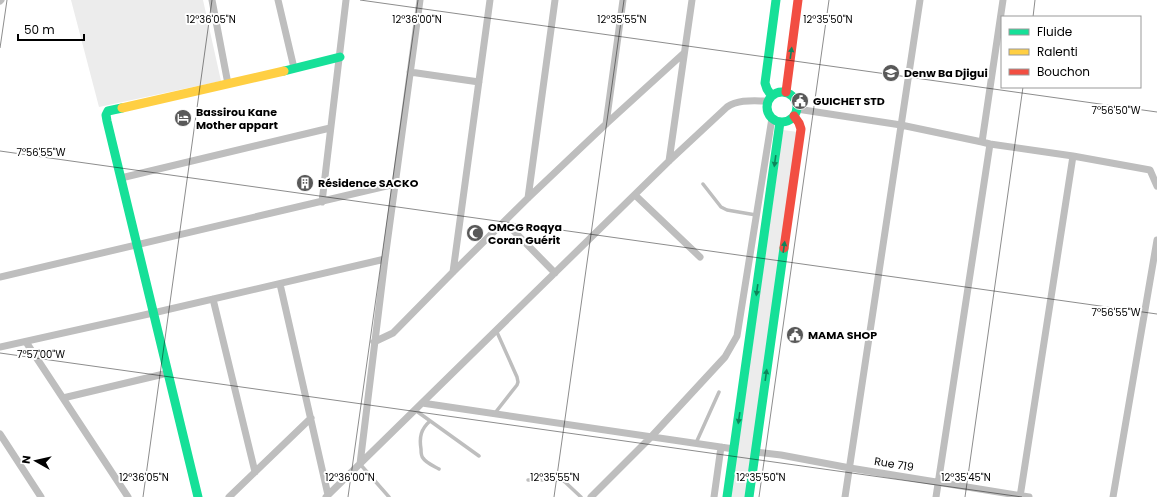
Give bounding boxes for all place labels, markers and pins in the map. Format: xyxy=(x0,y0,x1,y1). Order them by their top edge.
school or university icon: Denw Ba Djigui xyxy=(881,63,901,83)
place label: Denw Ba Djigui xyxy=(904,65,988,81)
public building icon: GUICHET STD xyxy=(790,91,810,111)
place label: GUICHET STD xyxy=(813,93,885,109)
place label: Bassirou Kane Mother appart xyxy=(196,104,278,133)
hotel icon: Bassirou Kane Mother appart xyxy=(173,108,193,128)
building icon: Résidence SACKO xyxy=(295,173,315,193)
place label: Résidence SACKO xyxy=(318,175,419,191)
place label: OMCG Roqya Coran Guérit xyxy=(488,219,562,248)
mosque icon: OMCG Roqya Coran Guérit xyxy=(465,223,485,243)
public building icon: MAMA SHOP xyxy=(785,325,805,345)
place label: MAMA SHOP xyxy=(808,327,877,343)

